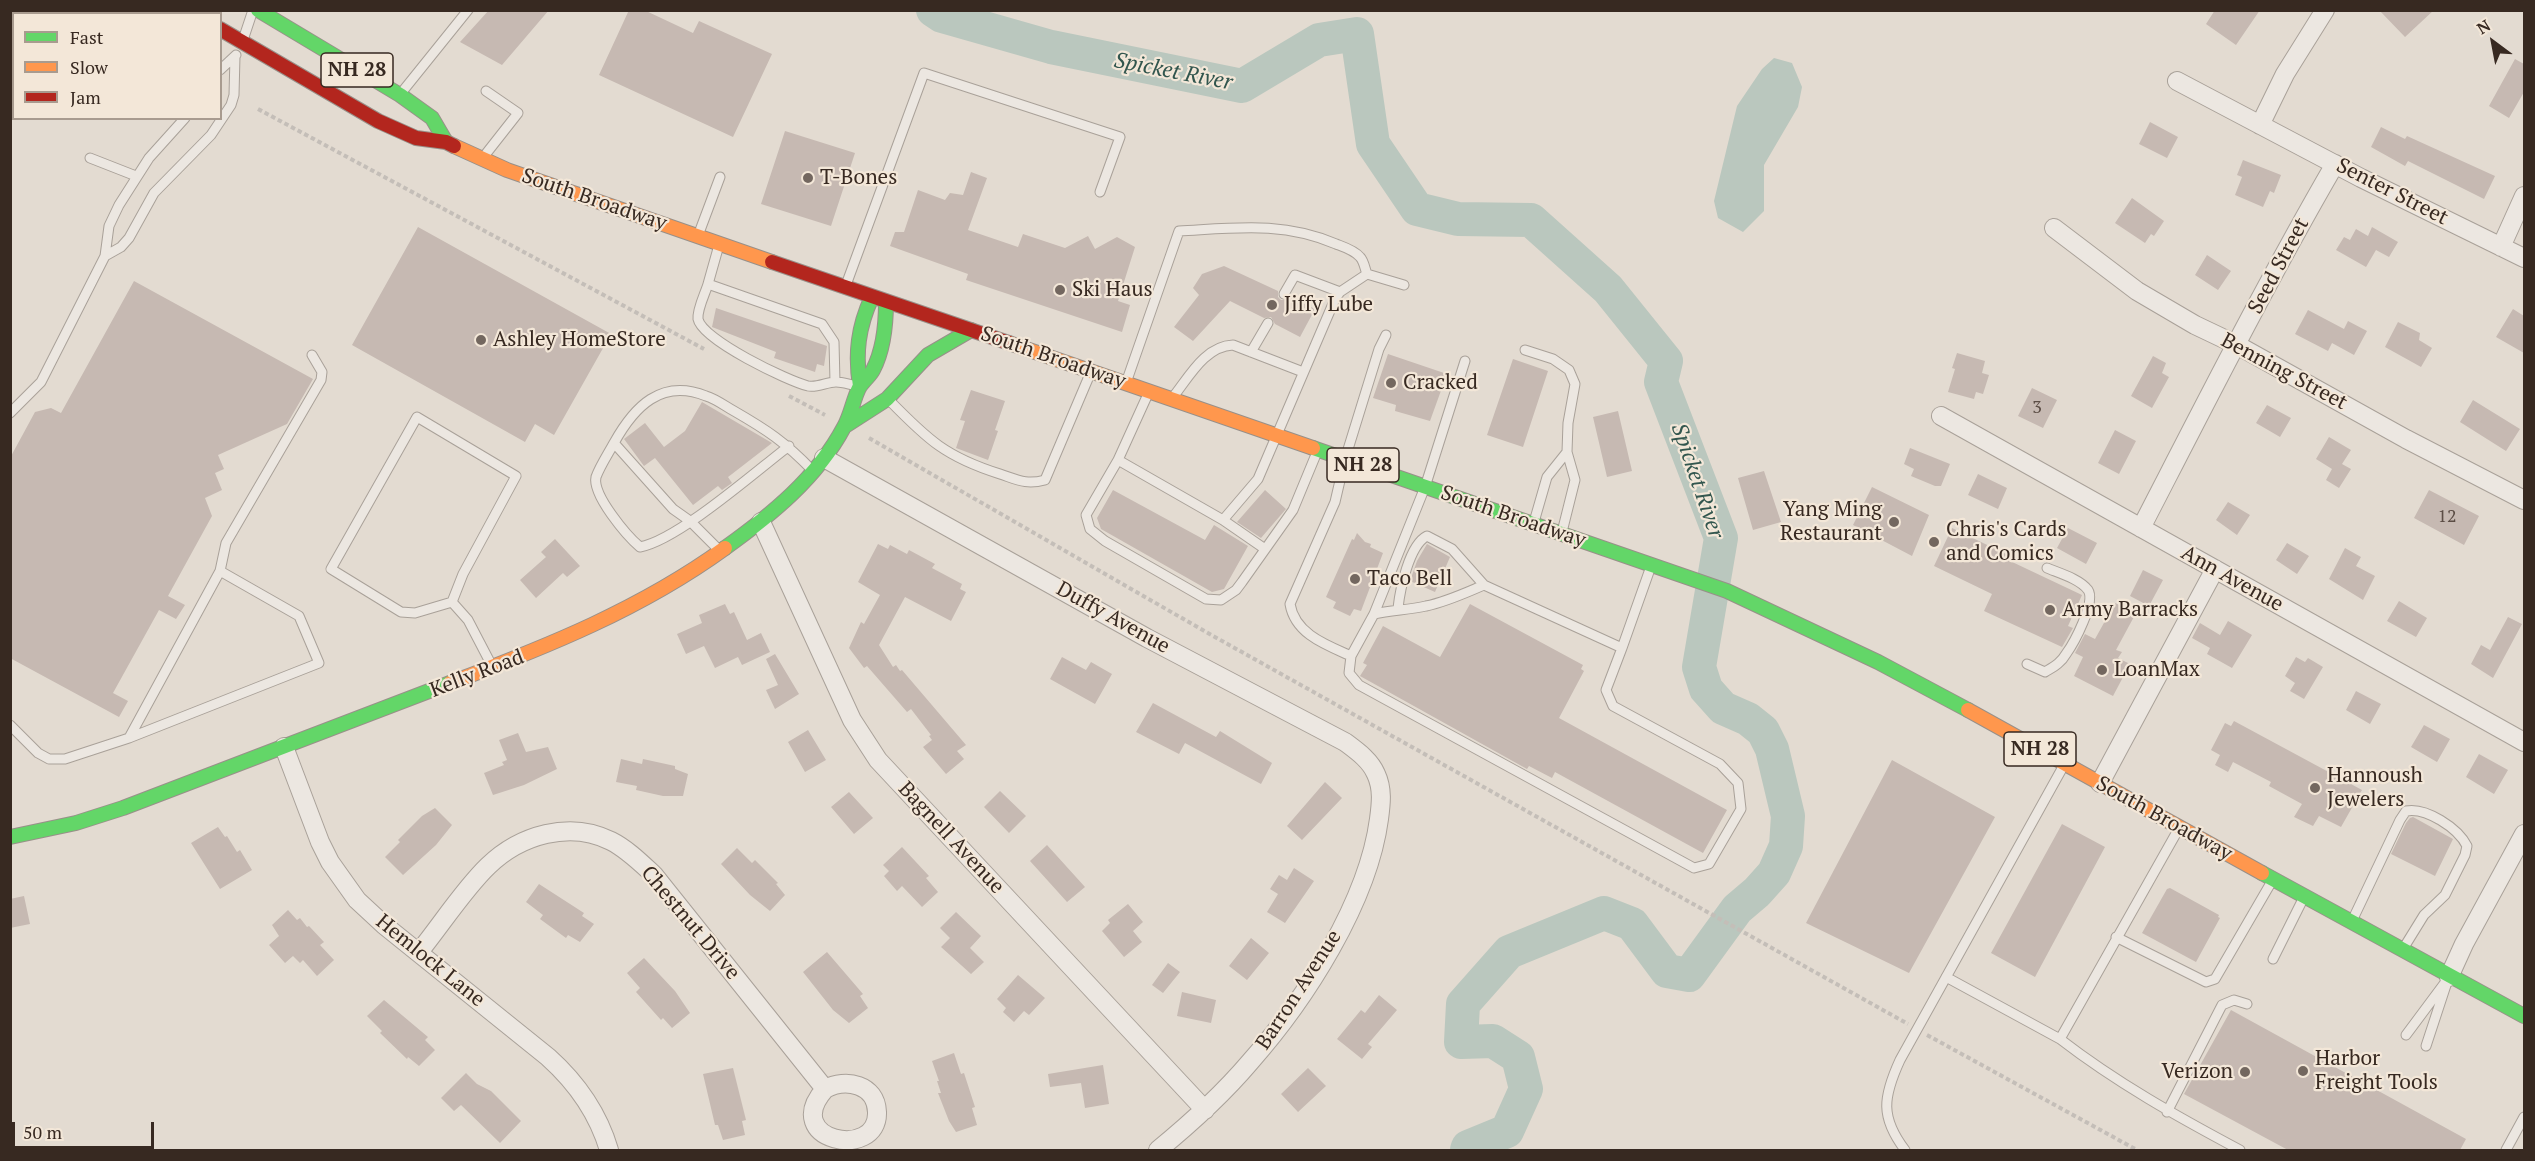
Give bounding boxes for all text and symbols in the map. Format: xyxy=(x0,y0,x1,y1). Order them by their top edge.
legend xyxy=(12,12,222,120)
north arrow xyxy=(2463,12,2523,72)
text: N xyxy=(2472,14,2494,39)
text: Fast xyxy=(70,25,103,49)
water label: Spicket River xyxy=(1112,48,1234,96)
road number: NH 28 xyxy=(321,53,393,87)
text: Slow xyxy=(70,55,108,79)
text: Jam xyxy=(70,85,101,109)
street label: Senter Street xyxy=(2332,153,2452,231)
street label: South Broadway xyxy=(518,163,670,237)
place label: T-Bones xyxy=(820,165,897,191)
marker: T-Bones xyxy=(801,171,815,185)
street label: Seed Street xyxy=(2243,214,2315,318)
place label: Ski Haus xyxy=(1072,277,1153,303)
marker: Ski Haus xyxy=(1053,283,1067,297)
place label: Jiffy Lube xyxy=(1284,292,1373,318)
marker: Jiffy Lube xyxy=(1265,298,1279,312)
street label: South Broadway xyxy=(977,321,1129,395)
place label: Ashley HomeStore xyxy=(493,327,666,353)
street label: Benning Street xyxy=(2217,328,2351,416)
marker: Ashley HomeStore xyxy=(474,333,488,347)
place label: Cracked xyxy=(1403,370,1478,396)
marker: Cracked xyxy=(1384,376,1398,390)
house number: 3 xyxy=(2032,397,2042,419)
water label: Spicket River xyxy=(1665,420,1729,542)
road number: NH 28 xyxy=(1327,448,1399,482)
street label: South Broadway xyxy=(1437,480,1589,554)
place label: Yang Ming Restaurant xyxy=(1780,497,1882,547)
house number: 12 xyxy=(2437,506,2457,528)
marker: Yang Ming Restaurant xyxy=(1887,515,1901,529)
place label: Chris's Cards and Comics xyxy=(1946,517,2067,567)
marker: Chris's Cards and Comics xyxy=(1927,535,1941,549)
street label: Ann Avenue xyxy=(2176,541,2288,617)
place label: Taco Bell xyxy=(1367,566,1452,592)
marker: Taco Bell xyxy=(1348,572,1362,586)
street label: Duffy Avenue xyxy=(1052,576,1174,660)
place label: Army Barracks xyxy=(2062,597,2198,623)
marker: Army Barracks xyxy=(2043,603,2057,617)
street label: Kelly Road xyxy=(427,645,527,703)
place label: LoanMax xyxy=(2114,657,2200,683)
marker: LoanMax xyxy=(2095,663,2109,677)
road number: NH 28 xyxy=(2004,732,2076,766)
place label: Hannoush Jewelers xyxy=(2327,763,2423,813)
street label: South Broadway xyxy=(2092,771,2236,867)
street label: Bagnell Avenue xyxy=(893,777,1009,899)
marker: Hannoush Jewelers xyxy=(2308,781,2322,795)
street label: Chestnut Drive xyxy=(635,861,745,985)
street label: Hemlock Lane xyxy=(370,909,490,1013)
street label: Barron Avenue xyxy=(1251,925,1347,1055)
place label: Harbor Freight Tools xyxy=(2315,1046,2438,1096)
place label: Verizon xyxy=(2162,1059,2233,1085)
marker: Harbor Freight Tools xyxy=(2296,1064,2310,1078)
marker: Verizon xyxy=(2238,1065,2252,1079)
scale bar xyxy=(15,1110,158,1148)
text: 50 m xyxy=(23,1120,62,1144)

